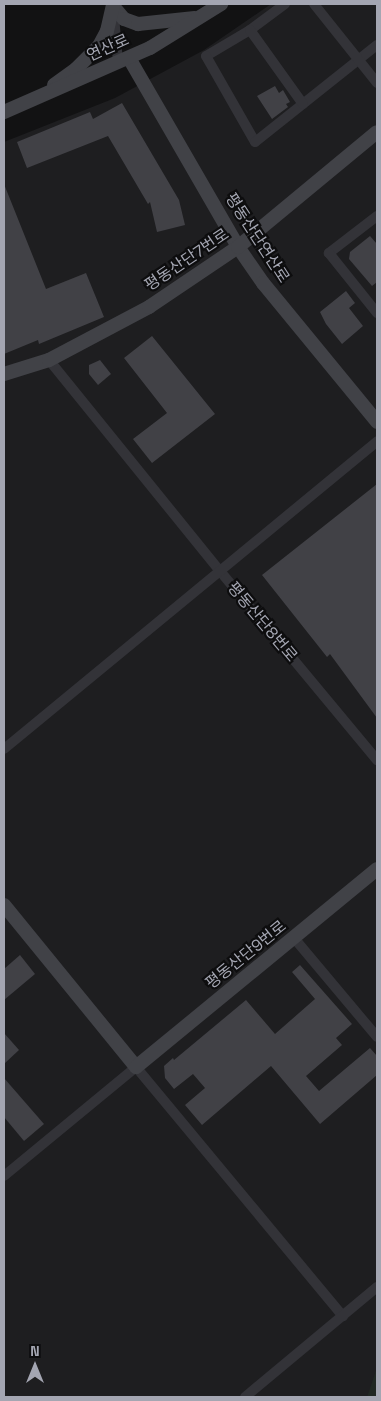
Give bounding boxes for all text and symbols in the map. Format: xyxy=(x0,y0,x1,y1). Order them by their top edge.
street label: 연산로 xyxy=(84,30,132,66)
street label: 평동산단연산로 xyxy=(221,190,293,286)
street label: 평동산단7번로 xyxy=(141,225,233,295)
street label: 평동산단8번로 xyxy=(223,578,301,666)
street label: 평동산단9번로 xyxy=(202,917,290,993)
north arrow xyxy=(10,1341,60,1391)
text: N xyxy=(30,1342,40,1360)

